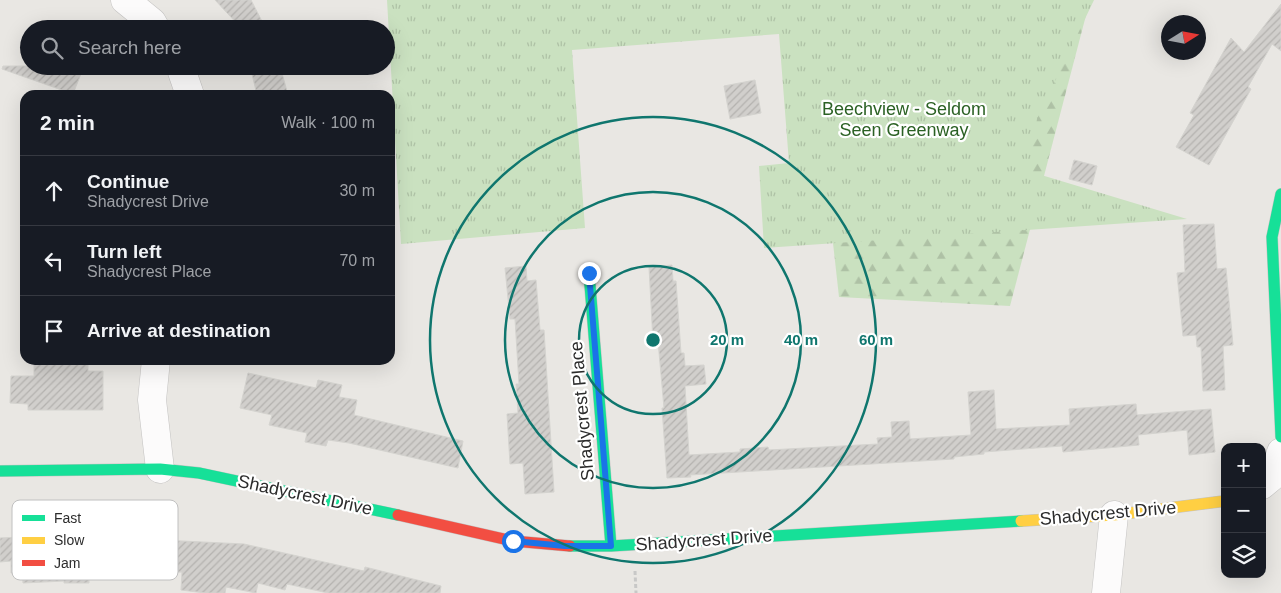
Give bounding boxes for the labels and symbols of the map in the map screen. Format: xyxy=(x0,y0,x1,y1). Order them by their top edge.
north arrow xyxy=(1161,15,1206,60)
park label: Beechview - Seldom Seen Greenway xyxy=(822,99,986,140)
route end xyxy=(578,262,601,285)
centre of rings xyxy=(644,331,662,349)
text: 20 m xyxy=(710,331,744,348)
text: 40 m xyxy=(784,331,818,348)
text: 60 m xyxy=(859,331,893,348)
street label: Shadycrest Place xyxy=(566,340,598,482)
street label: Shadycrest Drive xyxy=(236,471,374,519)
street label: Shadycrest Drive xyxy=(1039,497,1177,529)
legend xyxy=(12,500,178,580)
text: Fast xyxy=(54,510,81,526)
street label: Shadycrest Drive xyxy=(635,525,773,555)
route start xyxy=(502,530,525,553)
text: Slow xyxy=(54,532,85,548)
text: Jam xyxy=(54,555,80,571)

